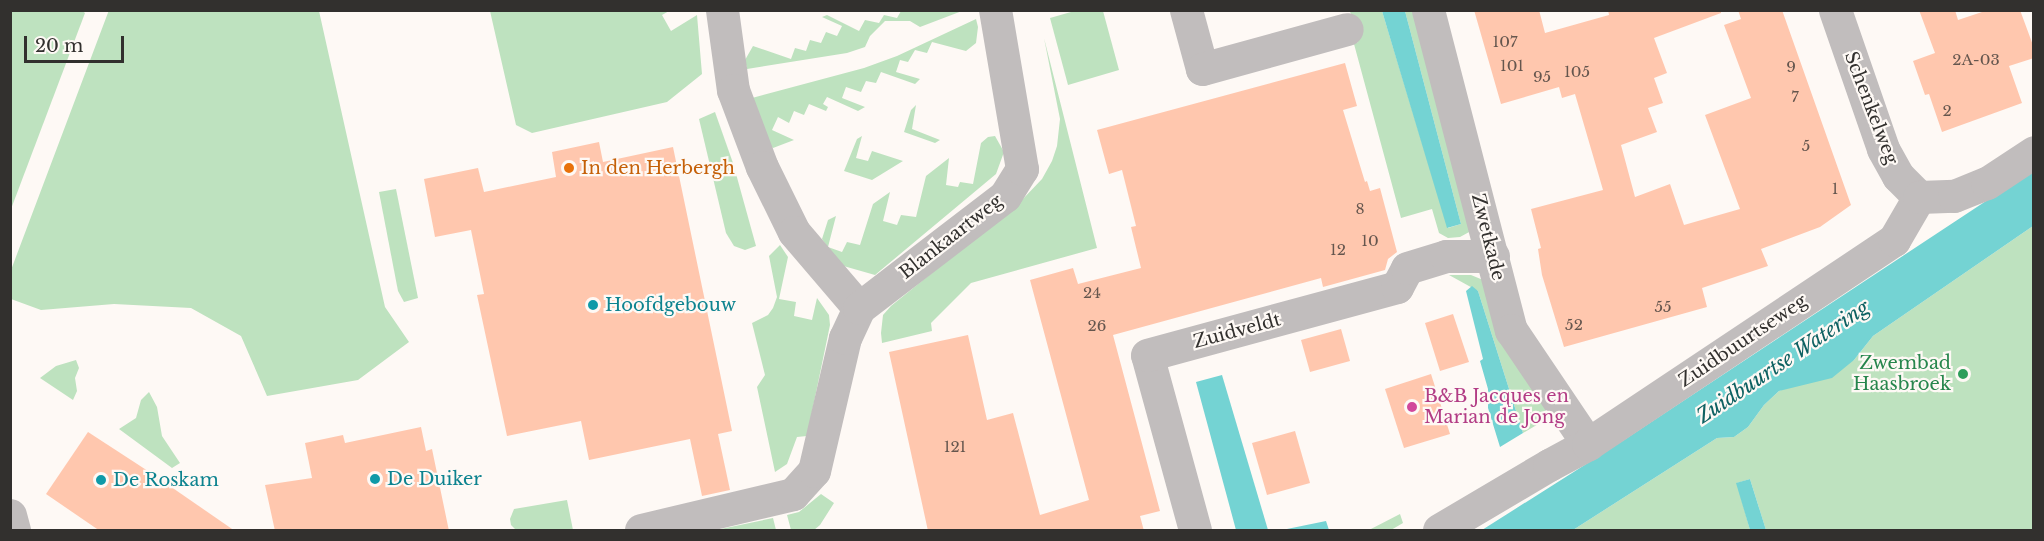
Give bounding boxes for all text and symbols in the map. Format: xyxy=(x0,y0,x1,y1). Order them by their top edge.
scale bar xyxy=(27,24,128,62)
house number: 107 xyxy=(1493,33,1517,51)
text: 20 m xyxy=(35,35,83,57)
street label: Schenkelweg xyxy=(1840,49,1902,167)
house number: 2A-03 xyxy=(1952,51,2000,69)
house number: 101 xyxy=(1500,57,1524,75)
house number: 9 xyxy=(1786,58,1796,76)
house number: 105 xyxy=(1564,63,1590,81)
house number: 95 xyxy=(1533,68,1551,86)
house number: 7 xyxy=(1791,88,1799,106)
house number: 2 xyxy=(1942,102,1952,120)
house number: 5 xyxy=(1802,137,1810,155)
place label: In den Herbergh xyxy=(581,157,735,179)
marker: In den Herbergh xyxy=(562,161,576,175)
house number: 1 xyxy=(1832,180,1838,198)
street label: Blankaartweg xyxy=(895,190,1007,284)
street label: Zwetkade xyxy=(1467,191,1509,283)
house number: 8 xyxy=(1355,200,1365,218)
house number: 10 xyxy=(1361,232,1379,250)
house number: 12 xyxy=(1330,241,1346,259)
house number: 24 xyxy=(1083,284,1101,302)
street label: Zuidbuurtseweg xyxy=(1675,290,1811,392)
place label: Hoofdgebouw xyxy=(605,294,736,316)
water label: Zuidbuurtse Watering xyxy=(1692,295,1874,429)
marker: Hoofdgebouw xyxy=(586,298,600,312)
house number: 55 xyxy=(1654,298,1672,316)
street label: Zuidveldt xyxy=(1191,309,1283,353)
house number: 52 xyxy=(1565,316,1583,334)
house number: 26 xyxy=(1088,317,1106,335)
place label: Zwembad Haasbroek xyxy=(1853,353,1951,395)
marker: Zwembad Haasbroek xyxy=(1956,367,1970,381)
place label: B&B Jacques en Marian de Jong xyxy=(1424,386,1569,428)
marker: B&B Jacques en Marian de Jong xyxy=(1405,400,1419,414)
house number: 121 xyxy=(944,438,966,456)
place label: De Duiker xyxy=(387,468,482,490)
place label: De Roskam xyxy=(113,469,219,491)
marker: De Duiker xyxy=(368,472,382,486)
marker: De Roskam xyxy=(94,473,108,487)

